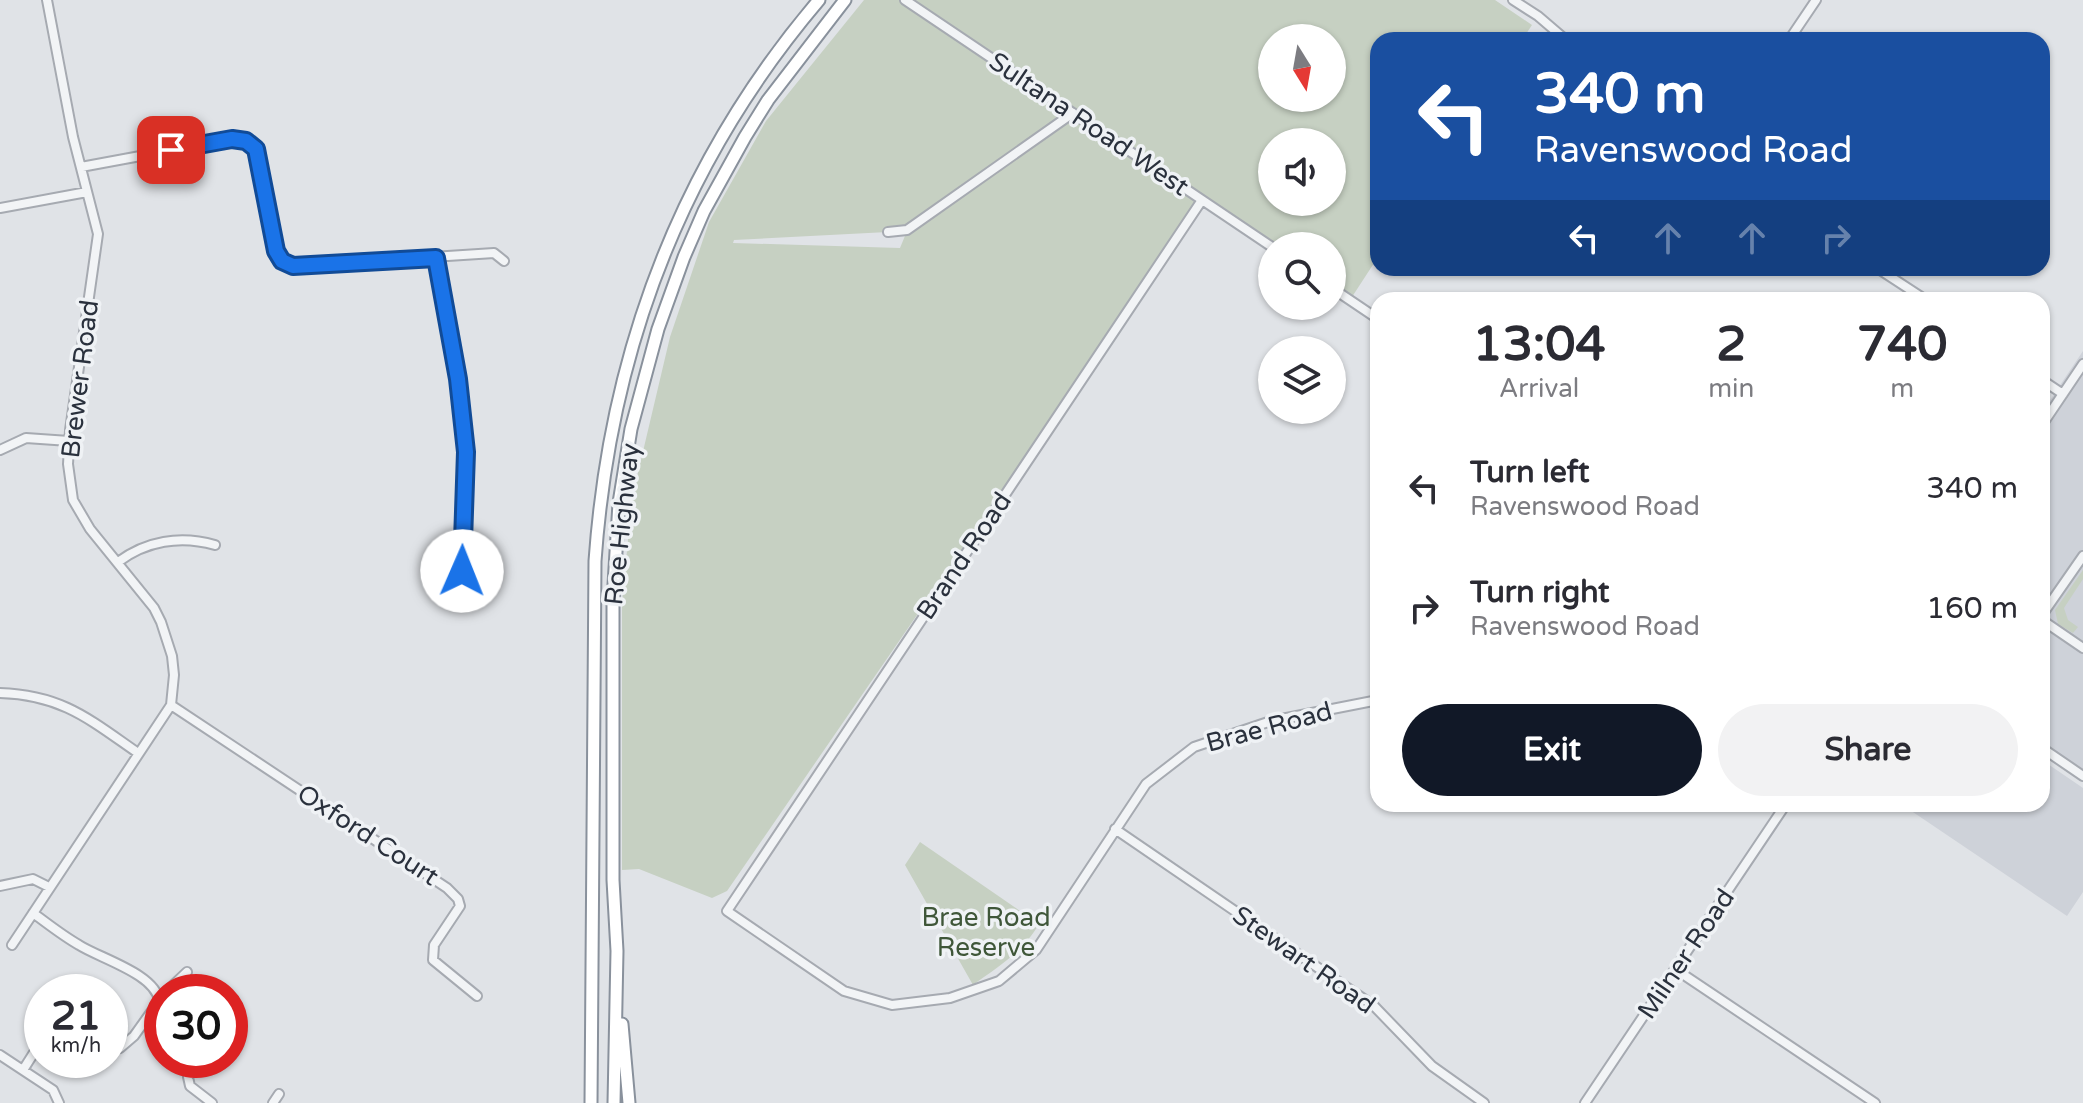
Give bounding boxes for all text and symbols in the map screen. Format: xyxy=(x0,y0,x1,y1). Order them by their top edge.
north arrow xyxy=(1258,24,1346,112)
map controls xyxy=(1258,24,1346,424)
street label: Sultana Road West xyxy=(983,46,1195,202)
text: 340 m xyxy=(1534,61,1705,128)
icon: left xyxy=(1402,64,1506,168)
pin xyxy=(137,116,205,184)
icon: arrive xyxy=(149,128,193,172)
button: sound xyxy=(1258,128,1346,216)
text: Ravenswood Road xyxy=(1534,129,1852,172)
icon: left xyxy=(1562,216,1606,260)
icon: ahead xyxy=(1646,216,1690,260)
icon: ahead xyxy=(1730,216,1774,260)
icon: right xyxy=(1814,216,1858,260)
button: search xyxy=(1258,232,1346,320)
street label: Brewer Road xyxy=(55,298,105,460)
text: 13:04 xyxy=(1473,316,1606,374)
text: 2 xyxy=(1716,316,1746,374)
text: 740 xyxy=(1857,316,1947,374)
button: layers xyxy=(1258,336,1346,424)
text: Arrival xyxy=(1499,373,1579,404)
text: min xyxy=(1708,373,1754,404)
text: m xyxy=(1890,373,1914,404)
street label: Roe Highway xyxy=(598,442,646,606)
text: Turn left xyxy=(1470,454,1589,491)
icon: left xyxy=(1402,466,1446,510)
text: 340 m xyxy=(1926,470,2018,507)
street label: Brand Road xyxy=(910,487,1018,625)
text: Ravenswood Road xyxy=(1470,491,1700,522)
position arrow xyxy=(420,529,504,613)
text: Turn right xyxy=(1470,574,1610,611)
icon: right xyxy=(1402,586,1446,630)
text: 160 m xyxy=(1926,590,2018,627)
text: Ravenswood Road xyxy=(1470,611,1700,642)
street label: Brae Road xyxy=(1203,695,1335,759)
button: Exit xyxy=(1402,704,1702,796)
button: Share xyxy=(1718,704,2018,796)
street label: Oxford Court xyxy=(292,778,445,892)
street label: Milner Road xyxy=(1631,883,1741,1025)
street label: Stewart Road xyxy=(1227,899,1381,1021)
park label: Brae Road Reserve xyxy=(921,902,1051,963)
speed limit sign: 30 xyxy=(144,974,248,1078)
text: 21 xyxy=(51,992,101,1040)
text: km/h xyxy=(51,1034,101,1058)

